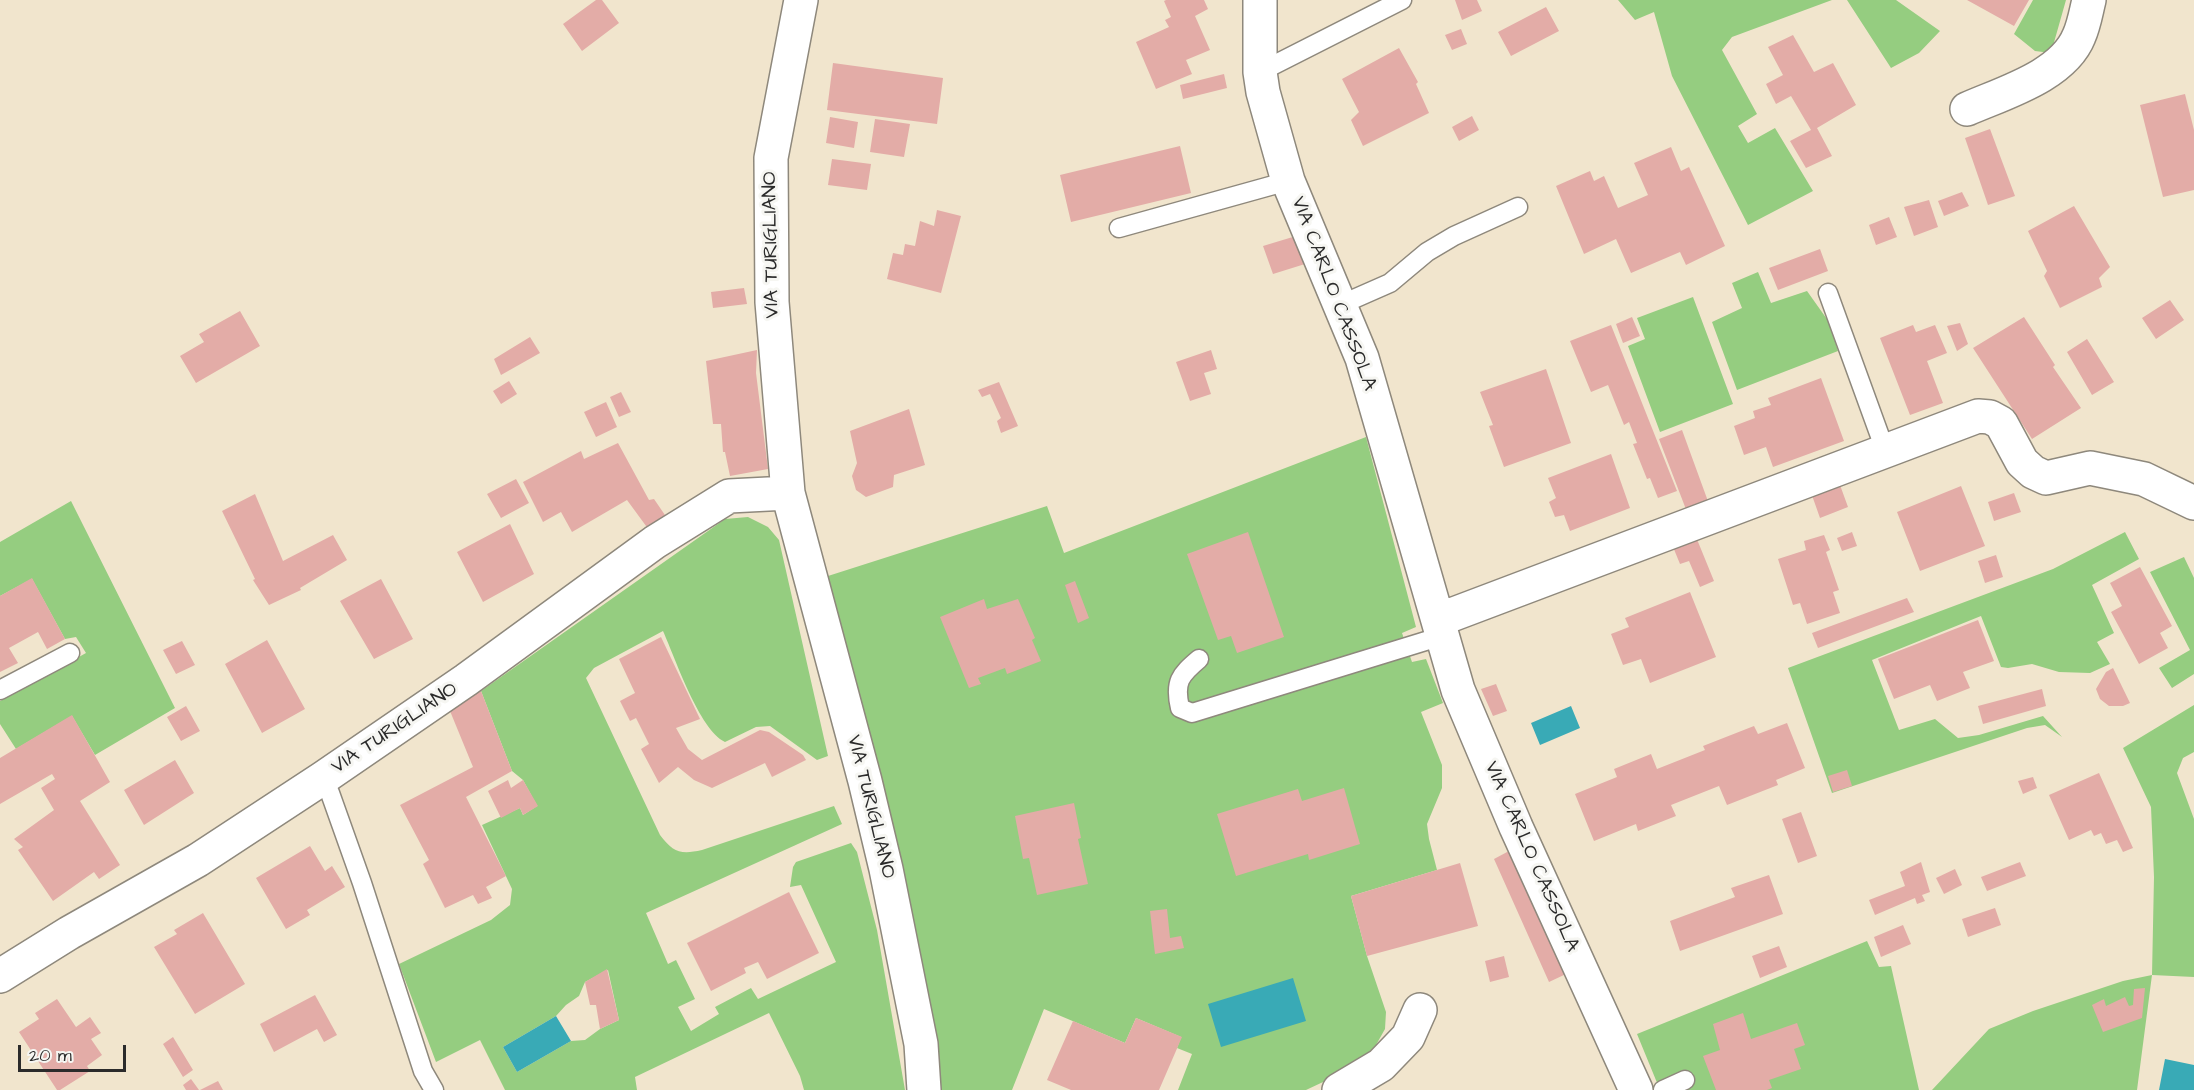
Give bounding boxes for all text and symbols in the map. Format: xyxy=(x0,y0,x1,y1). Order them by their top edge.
street label: VIA TURIGLIANO xyxy=(759,171,785,319)
street label: VIA CARLO CASSOLA xyxy=(1285,194,1381,394)
street label: VIA TURIGLIANO xyxy=(327,678,463,780)
street label: VIA TURIGLIANO xyxy=(841,733,899,881)
street label: VIA CARLO CASSOLA xyxy=(1478,758,1584,956)
scale bar xyxy=(21,1033,129,1071)
text: 20 m xyxy=(29,1043,72,1068)

